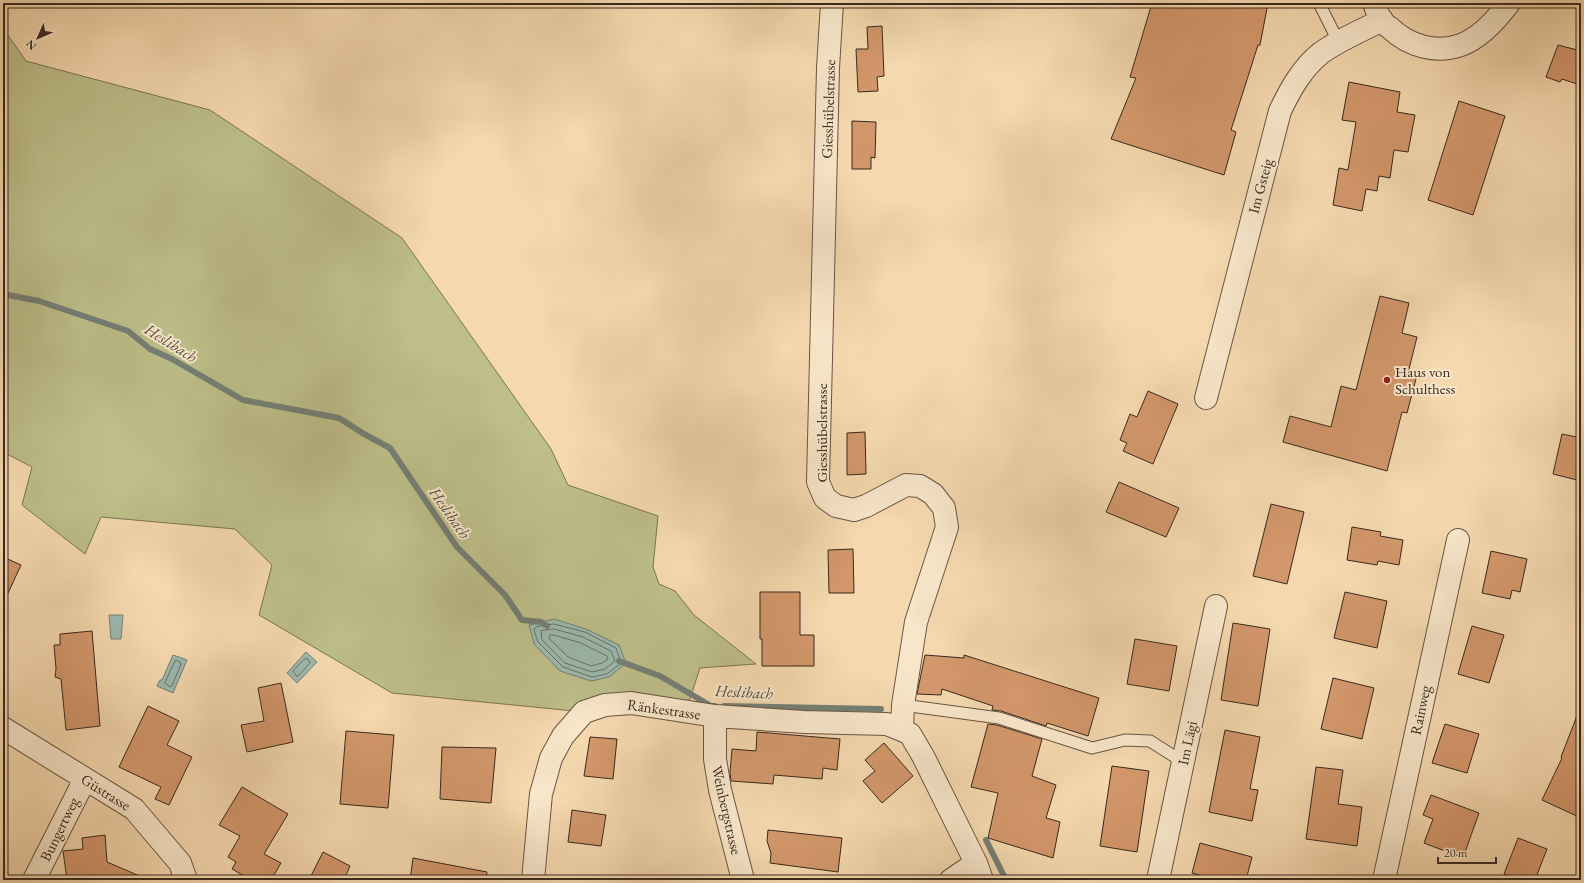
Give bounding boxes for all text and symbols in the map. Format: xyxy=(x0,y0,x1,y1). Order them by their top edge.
north arrow xyxy=(18,18,58,58)
text: N xyxy=(23,37,39,53)
street label: Giesshübelstrasse xyxy=(817,59,839,159)
street label: Im Gsteig xyxy=(1244,156,1277,216)
water label: Heslibach xyxy=(140,318,201,367)
place label: Haus von Schulthess xyxy=(1395,362,1455,398)
marker: Haus von Schulthess xyxy=(1382,375,1392,385)
street label: Giesshübelstrasse xyxy=(812,383,831,483)
water label: Heslibach xyxy=(424,482,475,543)
water label: Heslibach xyxy=(713,680,774,704)
street label: Rainweg xyxy=(1405,683,1435,737)
street label: Ränkestrasse xyxy=(626,694,702,724)
street label: Im Lägi xyxy=(1173,719,1201,767)
street label: Weinbergstrasse xyxy=(708,764,747,857)
street label: Güstrasse xyxy=(78,769,134,815)
street label: Bungertweg xyxy=(35,793,83,864)
scale bar xyxy=(1438,839,1496,865)
text: 20 m xyxy=(1444,845,1468,861)

